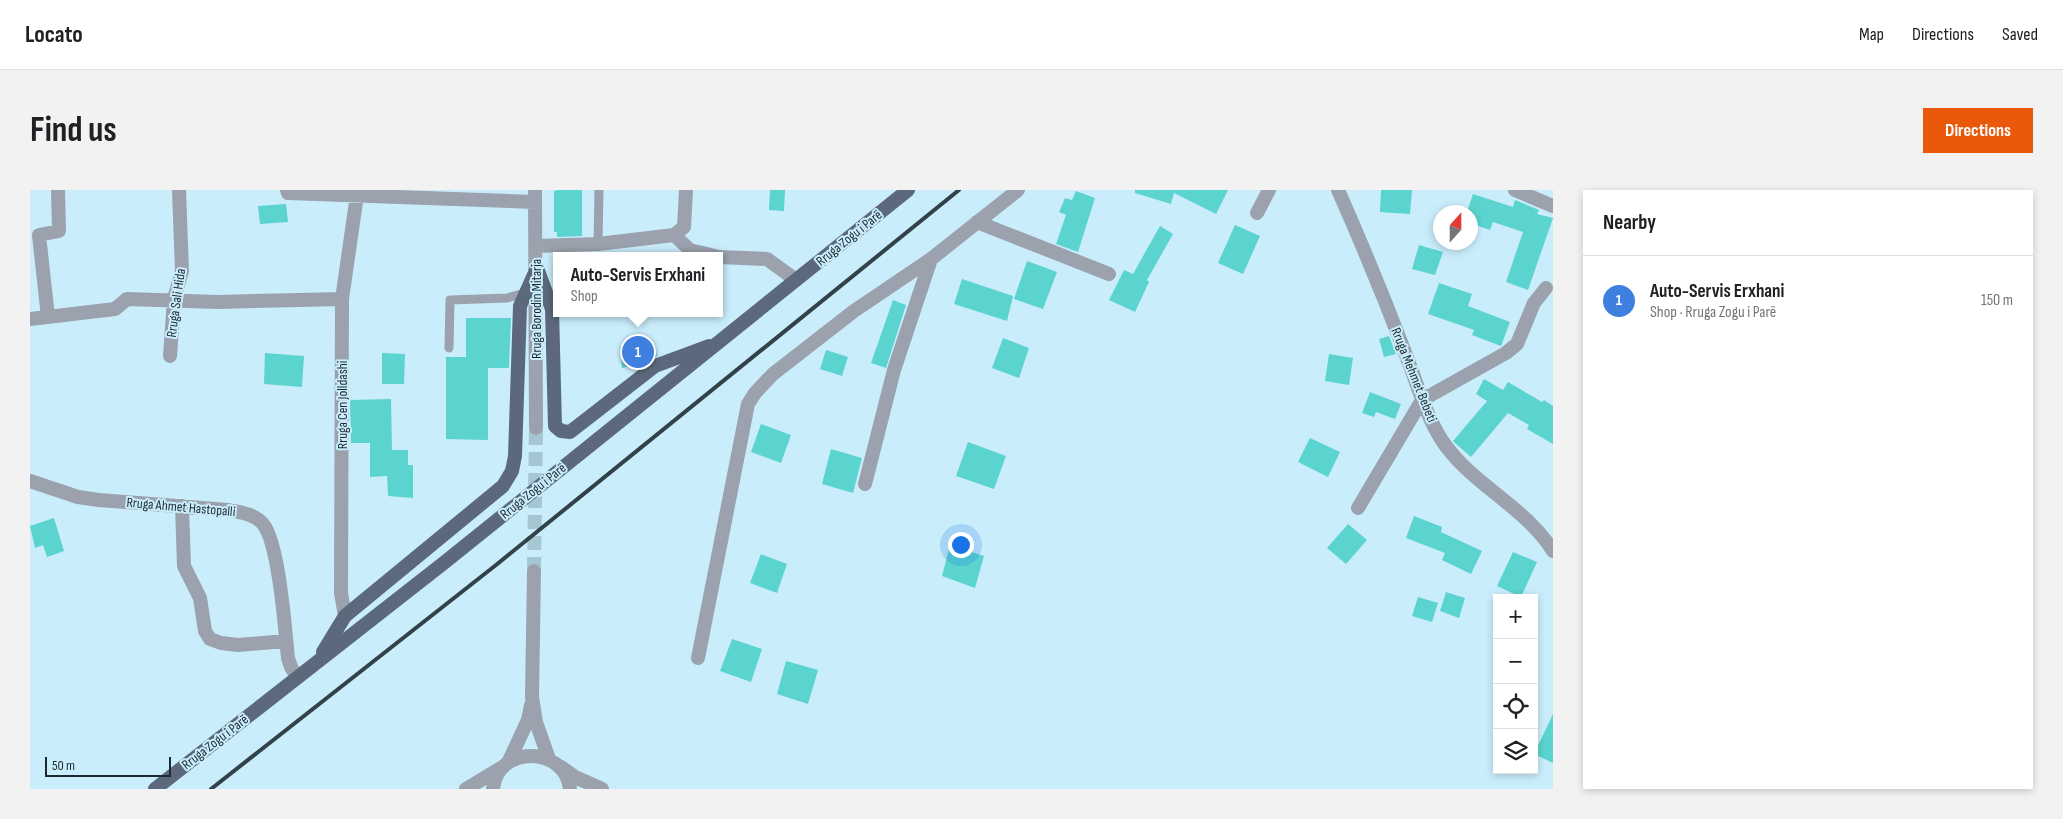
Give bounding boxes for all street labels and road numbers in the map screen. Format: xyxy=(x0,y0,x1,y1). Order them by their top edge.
street label: Rruga Zogu i Parë xyxy=(813,206,885,270)
street label: Rruga Borodin Mitarja xyxy=(528,259,545,359)
street label: Rruga Sali Hida xyxy=(163,267,189,339)
street label: Rruga Mehmet Bebeti xyxy=(1387,325,1441,425)
street label: Rruga Cen Jolldashi xyxy=(334,361,351,449)
street label: Rruga Zogu i Parë xyxy=(497,459,569,523)
street label: Rruga Ahmet Hastopalli xyxy=(126,494,236,520)
street label: Rruga Zogu i Parë xyxy=(178,711,252,773)

